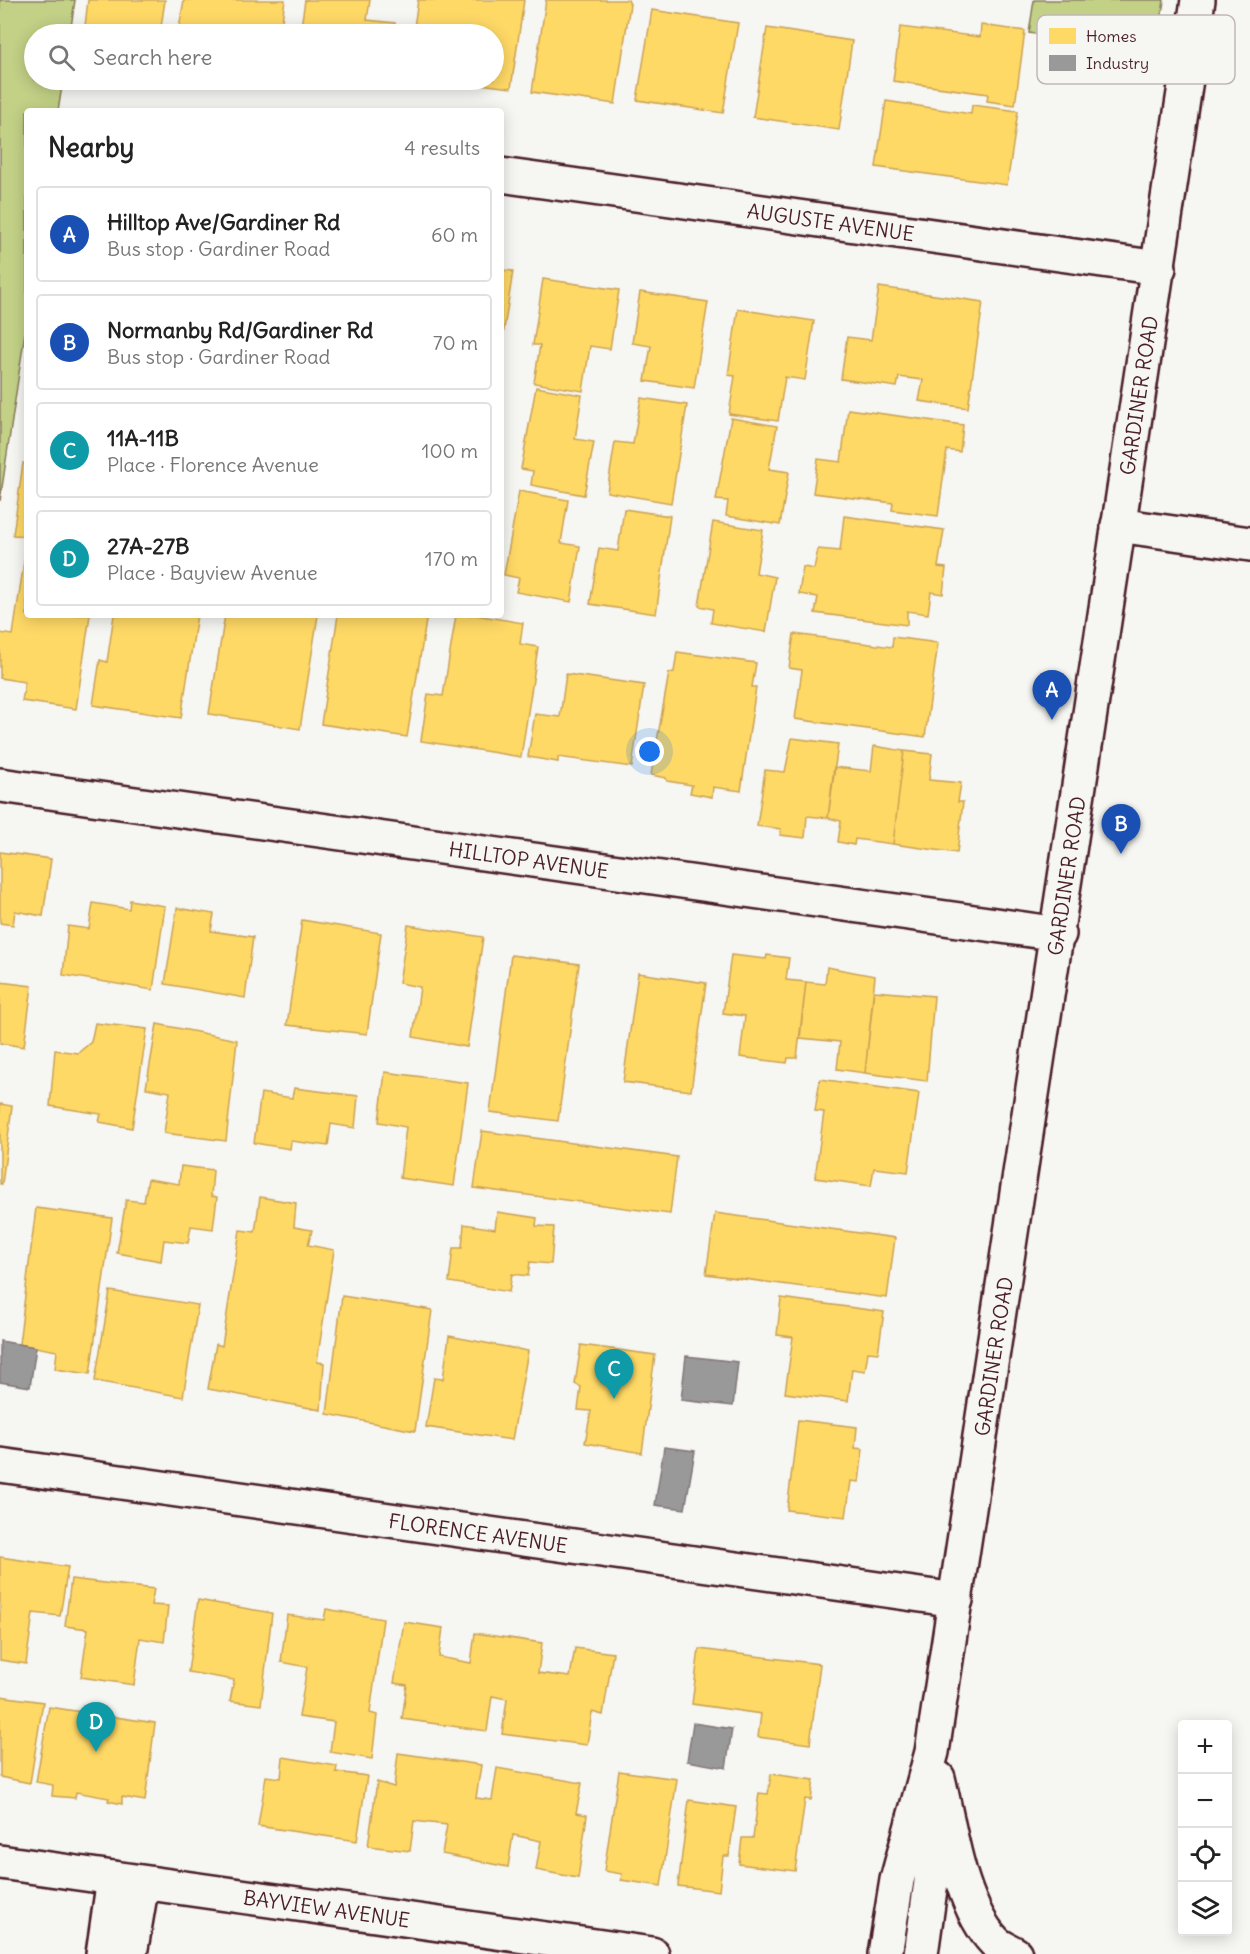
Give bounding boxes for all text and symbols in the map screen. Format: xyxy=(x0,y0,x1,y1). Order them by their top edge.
legend xyxy=(1037,15,1235,84)
search box xyxy=(24,24,504,90)
text: Homes xyxy=(1086,26,1136,46)
icon: search xyxy=(45,41,78,74)
text: Search here xyxy=(93,43,212,71)
text: Industry xyxy=(1086,53,1149,73)
text: Nearby xyxy=(48,131,134,164)
text: 4 results xyxy=(404,135,480,160)
street label: AUGUSTE AVENUE xyxy=(746,197,916,246)
text: Hilltop Ave/Gardiner Rd xyxy=(107,208,340,236)
text: A xyxy=(63,222,76,247)
text: 60 m xyxy=(431,222,478,247)
text: Bus stop · Gardiner Road xyxy=(107,236,330,261)
street label: GARDINER ROAD xyxy=(1114,314,1163,477)
text: Normanby Rd/Gardiner Rd xyxy=(107,316,373,344)
text: B xyxy=(63,330,76,355)
text: 70 m xyxy=(433,330,478,355)
text: Bus stop · Gardiner Road xyxy=(107,344,330,369)
text: 11A-11B xyxy=(107,424,179,452)
text: C xyxy=(63,438,76,463)
text: 100 m xyxy=(421,438,478,463)
text: Place · Florence Avenue xyxy=(107,452,319,477)
text: 27A-27B xyxy=(107,532,189,560)
text: D xyxy=(62,546,77,571)
text: 170 m xyxy=(425,546,478,571)
text: Place · Bayview Avenue xyxy=(107,560,318,585)
pin: A xyxy=(1032,670,1072,720)
your location xyxy=(635,737,664,766)
street label: GARDINER ROAD xyxy=(1041,794,1090,957)
pin: B xyxy=(1102,804,1140,854)
street label: HILLTOP AVENUE xyxy=(447,836,610,883)
street label: GARDINER ROAD xyxy=(969,1275,1018,1438)
pin: C xyxy=(594,1350,634,1399)
street label: FLORENCE AVENUE xyxy=(387,1508,569,1558)
pin: D xyxy=(76,1702,116,1752)
map controls xyxy=(1178,1720,1232,1936)
button: + xyxy=(1178,1720,1232,1774)
button: − xyxy=(1178,1774,1232,1828)
button: locate xyxy=(1178,1828,1232,1882)
button: layers xyxy=(1178,1882,1232,1936)
street label: BAYVIEW AVENUE xyxy=(242,1884,412,1932)

